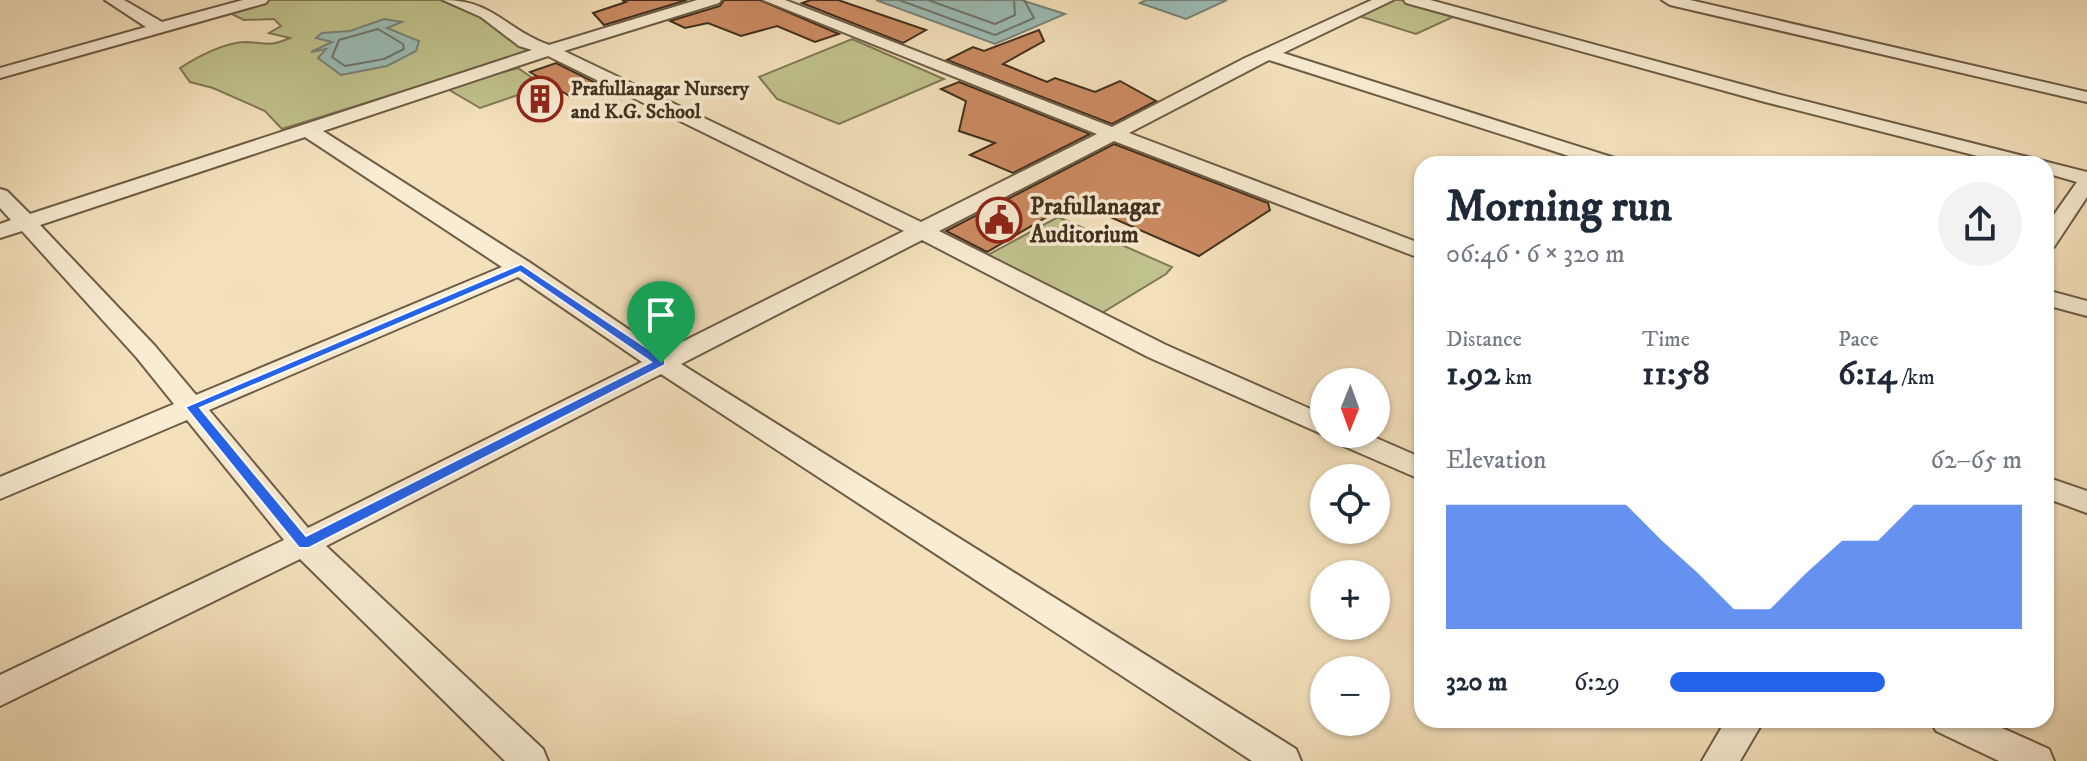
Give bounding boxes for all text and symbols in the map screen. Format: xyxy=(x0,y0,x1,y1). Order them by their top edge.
building icon: Prafullanagar Nursery and K.G. School xyxy=(516,75,564,123)
place label: Prafullanagar Nursery and K.G. School xyxy=(571,77,749,125)
text: Morning run xyxy=(1446,180,1672,235)
button: share xyxy=(1938,182,2022,266)
place label: Prafullanagar Auditorium xyxy=(1029,192,1162,250)
public building icon: Prafullanagar Auditorium xyxy=(975,196,1023,244)
text: 06:46 · 6 × 320 m xyxy=(1446,238,1625,271)
pin xyxy=(627,281,695,363)
icon: arrive xyxy=(639,293,683,337)
text: Distance xyxy=(1446,326,1522,353)
text: Time xyxy=(1642,326,1690,353)
text: Pace xyxy=(1838,326,1879,353)
text: 1.92 xyxy=(1446,353,1500,395)
text: 11:58 xyxy=(1642,353,1710,395)
text: 6:14 xyxy=(1838,353,1897,395)
text: km xyxy=(1500,364,1532,391)
text: /km xyxy=(1897,364,1935,391)
north arrow xyxy=(1310,368,1390,448)
map controls xyxy=(1310,368,1390,736)
text: Elevation xyxy=(1446,444,1547,477)
text: 62–65 m xyxy=(1930,444,2022,477)
button: locate xyxy=(1310,464,1390,544)
button: + xyxy=(1310,560,1390,640)
button: − xyxy=(1310,656,1390,736)
text: 320 m xyxy=(1446,666,1508,699)
text: 6:29 xyxy=(1574,666,1620,699)

